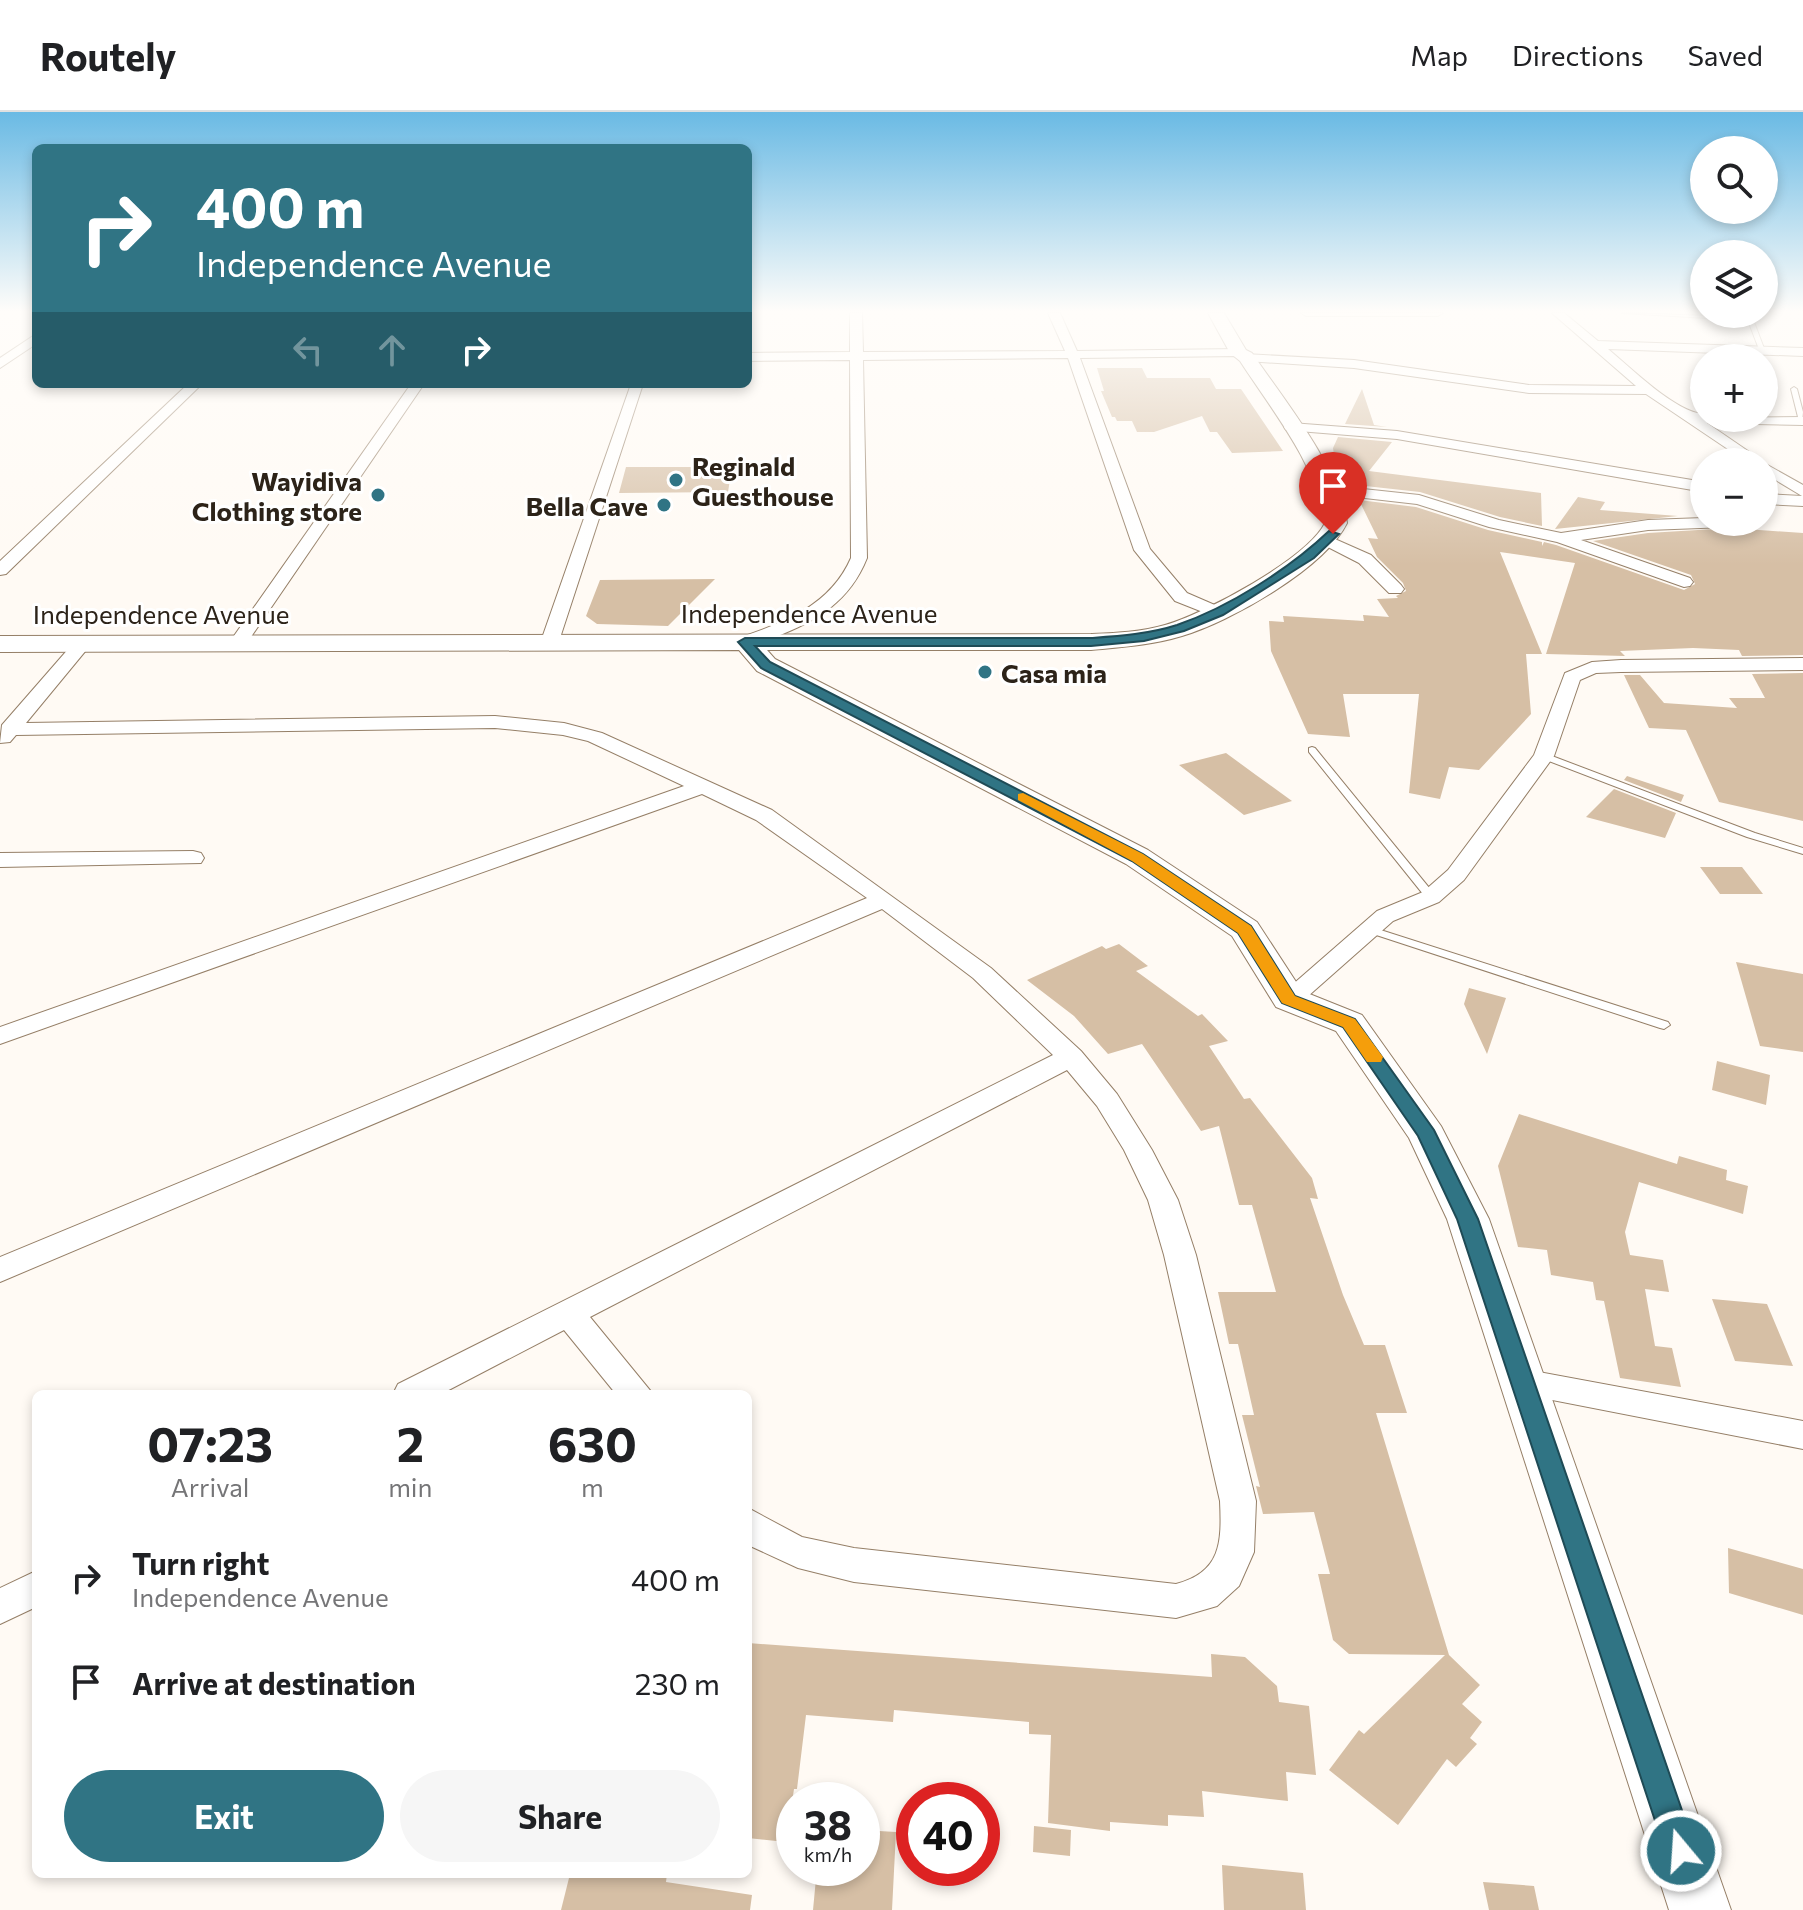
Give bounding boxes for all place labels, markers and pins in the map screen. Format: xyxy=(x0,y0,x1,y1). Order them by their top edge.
place label: Reginald Guesthouse xyxy=(692,450,834,511)
pin xyxy=(1299,452,1367,534)
place label: Wayidiva Clothing store xyxy=(192,465,362,526)
marker: Reginald Guesthouse xyxy=(667,471,685,489)
marker: Wayidiva Clothing store xyxy=(369,486,387,504)
place label: Bella Cave xyxy=(526,490,648,521)
marker: Bella Cave xyxy=(655,496,673,514)
place label: Casa mia xyxy=(1001,657,1107,688)
marker: Casa mia xyxy=(976,663,994,681)

